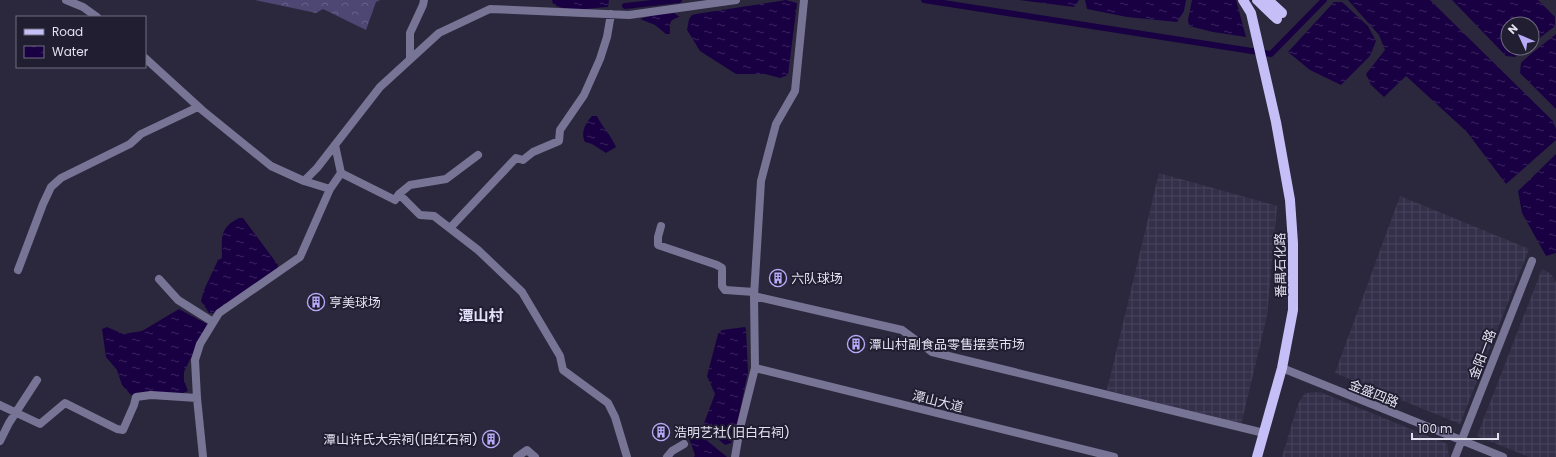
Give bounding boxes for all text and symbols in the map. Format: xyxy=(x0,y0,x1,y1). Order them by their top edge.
legend xyxy=(16,16,146,68)
north arrow xyxy=(1500,16,1540,56)
text: N xyxy=(1504,21,1521,38)
text: Road xyxy=(52,23,83,40)
text: Water xyxy=(52,43,89,60)
street label: 番禺石化路 xyxy=(1270,232,1291,298)
building icon: 六队球场 xyxy=(768,268,788,288)
place label: 六队球场 xyxy=(791,269,843,288)
building icon: 亨美球场 xyxy=(306,292,326,312)
place label: 亨美球场 xyxy=(329,293,381,312)
district label: 潭山村 xyxy=(458,305,504,326)
street label: 金阳一路 xyxy=(1464,326,1501,382)
building icon: 潭山村副食品零售摆卖市场 xyxy=(846,334,866,354)
place label: 潭山村副食品零售摆卖市场 xyxy=(869,335,1025,354)
street label: 金盛四路 xyxy=(1346,375,1401,412)
street label: 潭山大道 xyxy=(910,386,965,417)
scale bar xyxy=(1412,415,1498,441)
text: 100 m xyxy=(1418,420,1452,437)
building icon: 浩明艺社(旧白石祠) xyxy=(651,422,671,442)
place label: 浩明艺社(旧白石祠) xyxy=(674,423,790,442)
building icon: 潭山许氏大宗祠(旧红石祠) xyxy=(481,429,501,449)
place label: 潭山许氏大宗祠(旧红石祠) xyxy=(323,430,478,449)

